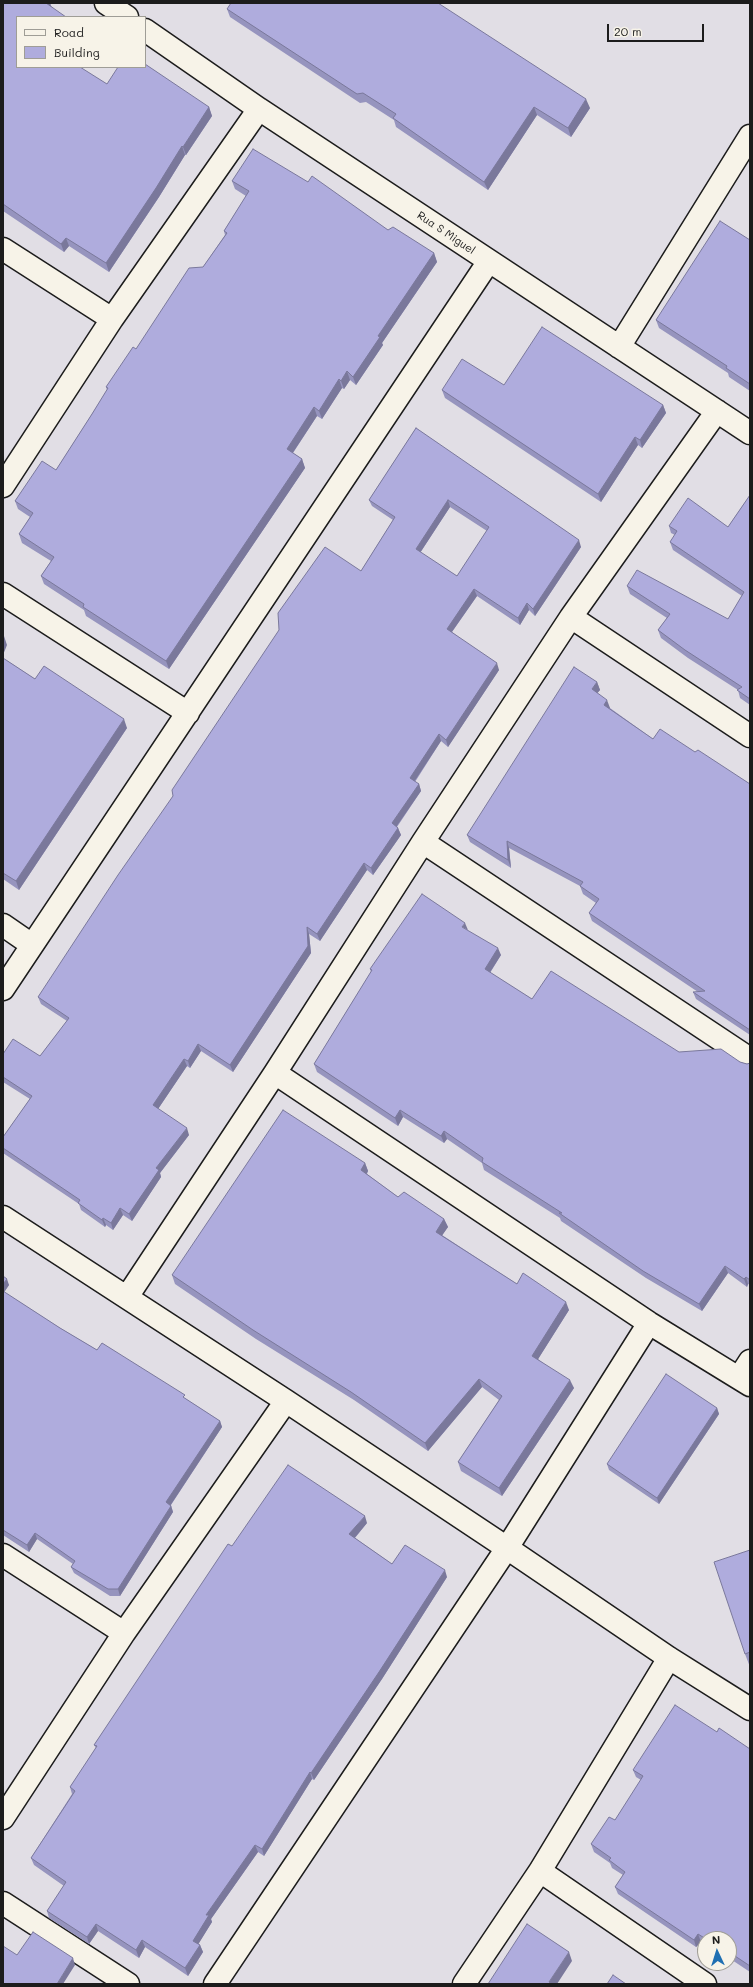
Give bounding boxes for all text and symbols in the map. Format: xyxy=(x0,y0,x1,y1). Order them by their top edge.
legend xyxy=(16,16,146,68)
scale bar xyxy=(609,16,706,42)
text: 20 m xyxy=(614,23,642,39)
text: Road xyxy=(54,24,84,40)
text: Building xyxy=(54,44,100,60)
street label: Rua S Miguel xyxy=(414,209,478,257)
north arrow xyxy=(697,1931,737,1971)
text: N xyxy=(711,1932,721,1947)

